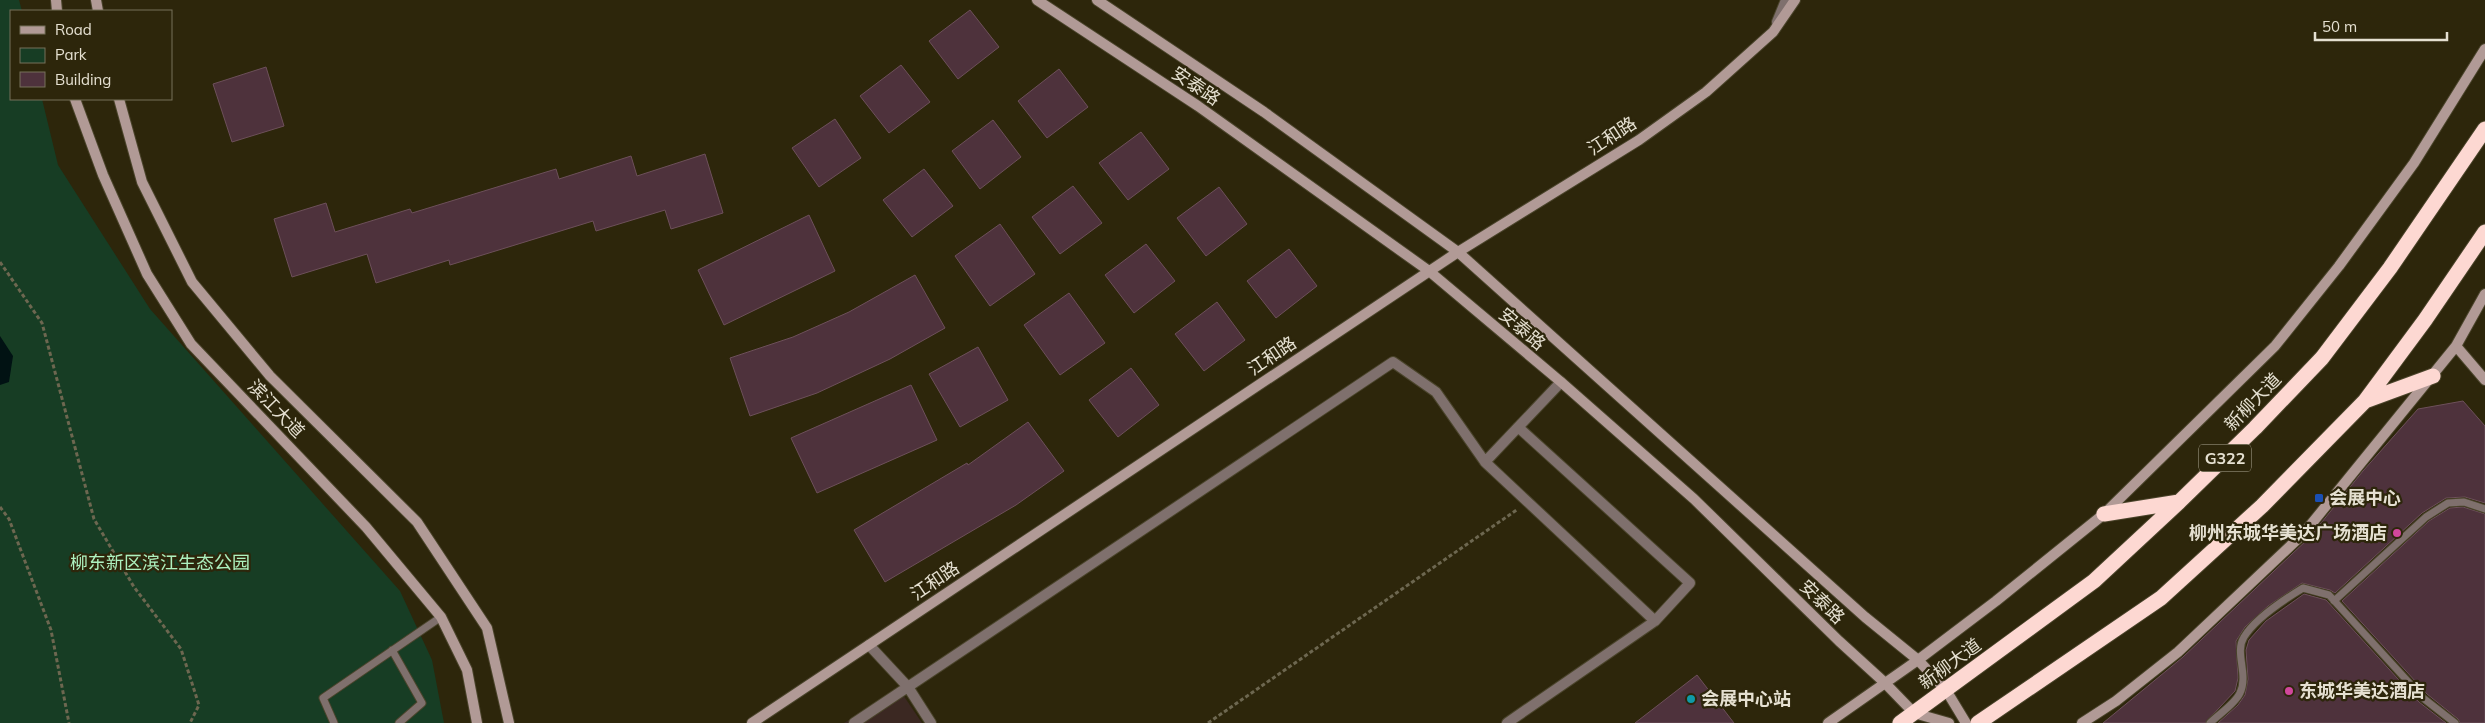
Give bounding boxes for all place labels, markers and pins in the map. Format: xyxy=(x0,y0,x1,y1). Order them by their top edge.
place label: 会展中心 xyxy=(2329,486,2401,509)
marker: 会展中心 xyxy=(2313,492,2325,504)
place label: 柳州东城华美达广场酒店 xyxy=(2189,521,2387,544)
marker: 柳州东城华美达广场酒店 xyxy=(2391,527,2403,539)
place label: 东城华美达酒店 xyxy=(2299,679,2425,702)
marker: 东城华美达酒店 xyxy=(2283,685,2295,697)
place label: 会展中心站 xyxy=(1701,687,1791,710)
marker: 会展中心站 xyxy=(1685,693,1697,705)

